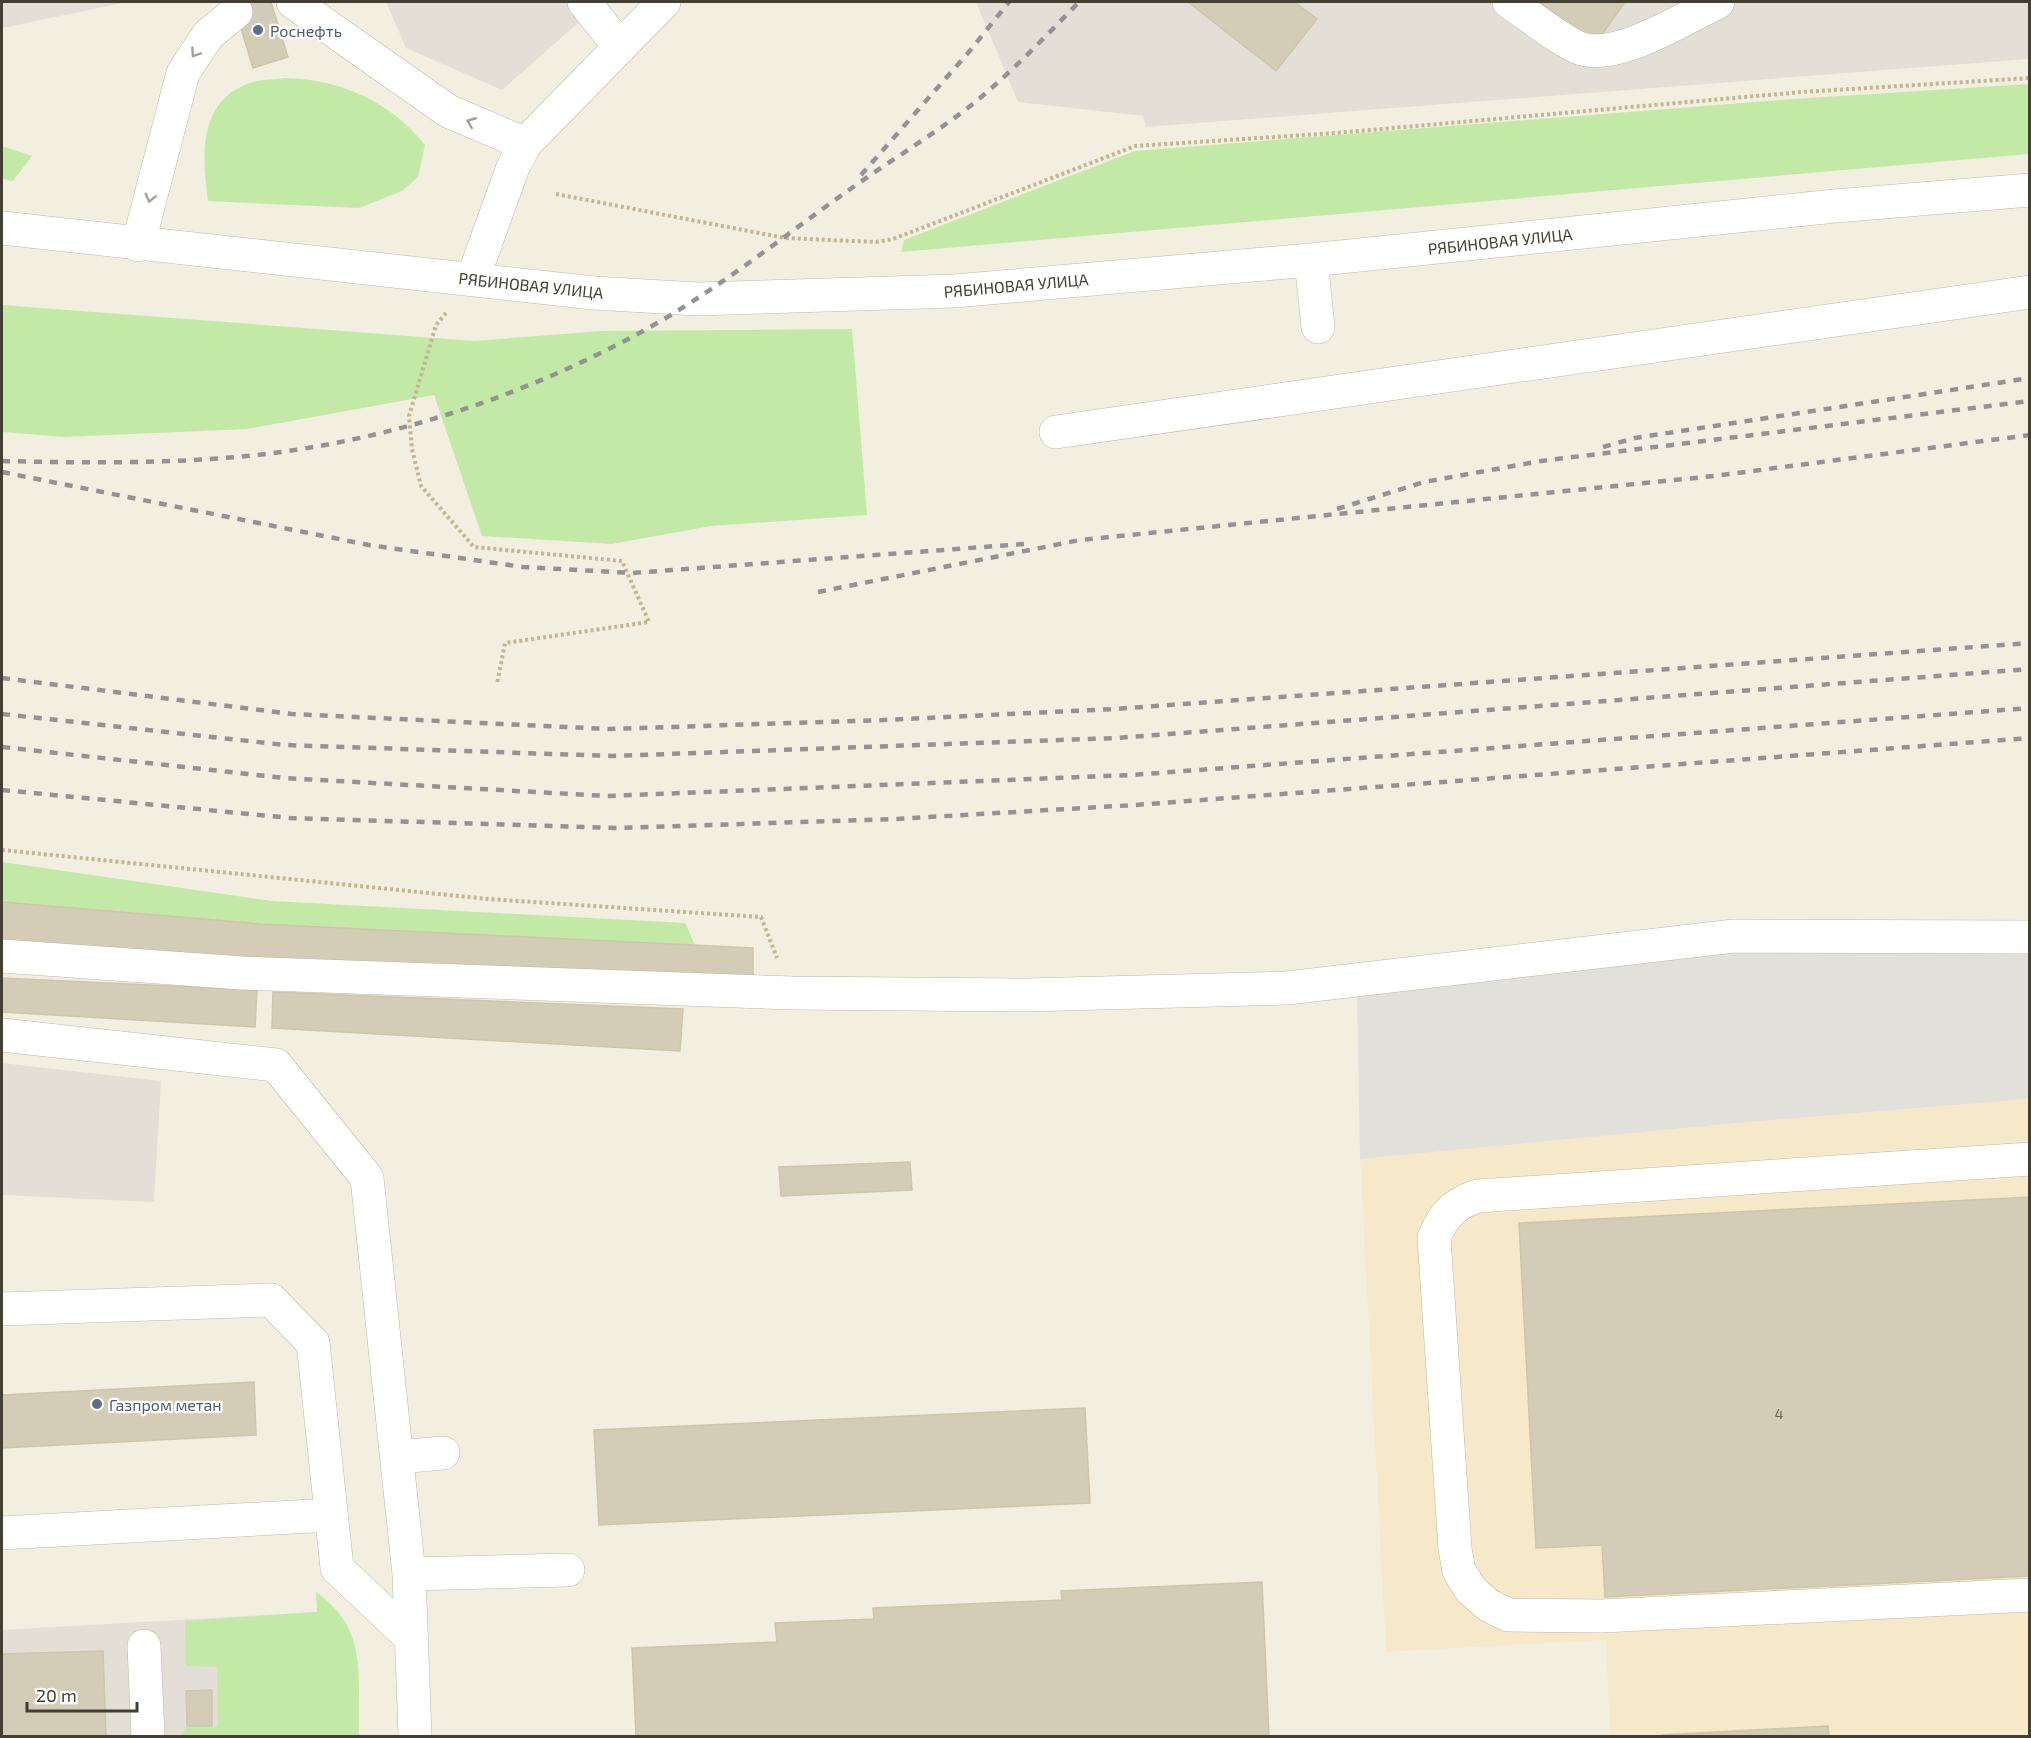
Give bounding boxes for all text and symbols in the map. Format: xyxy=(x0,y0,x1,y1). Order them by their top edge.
place label: Роснефть xyxy=(270,21,342,40)
marker: Роснефть xyxy=(251,23,265,37)
one-way arrow xyxy=(191,47,202,58)
one-way arrow xyxy=(466,117,477,129)
one-way arrow xyxy=(145,193,158,203)
street label: РЯБИНОВАЯ УЛИЦА xyxy=(1427,224,1573,258)
street label: РЯБИНОВАЯ УЛИЦА xyxy=(458,268,604,302)
street label: РЯБИНОВАЯ УЛИЦА xyxy=(943,269,1089,301)
place label: Газпром метан xyxy=(109,1395,222,1414)
marker: Газпром метан xyxy=(90,1397,104,1411)
house number: 4 xyxy=(1775,1405,1783,1422)
scale bar xyxy=(27,1675,136,1713)
text: 20 m xyxy=(36,1684,77,1706)

